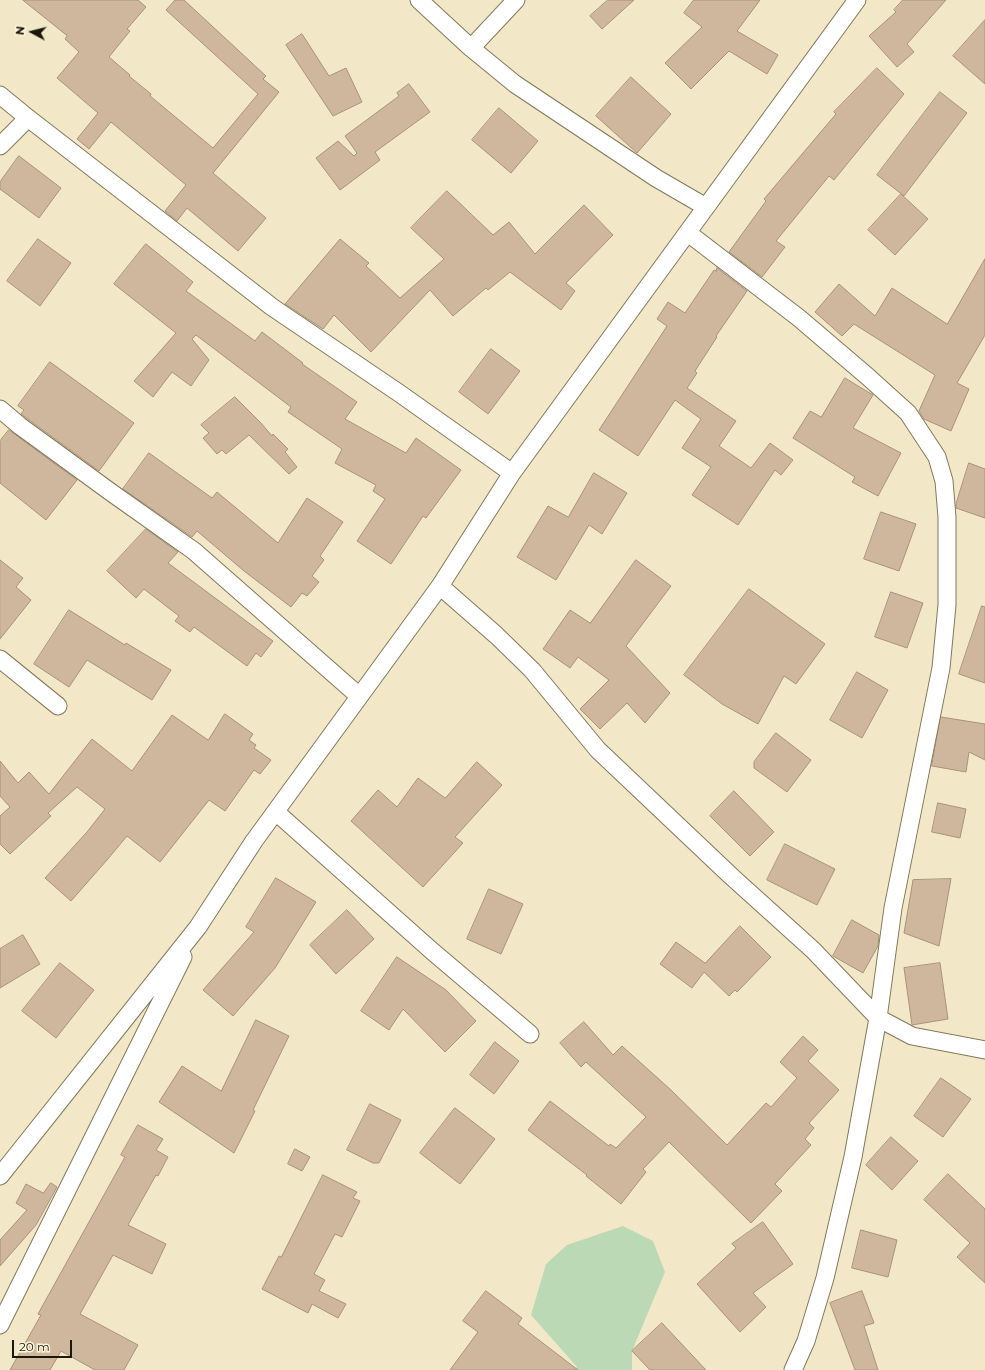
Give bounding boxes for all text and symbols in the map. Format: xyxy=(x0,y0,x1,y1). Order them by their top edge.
north arrow xyxy=(12,12,52,52)
text: N xyxy=(13,25,28,36)
scale bar xyxy=(14,1332,74,1358)
text: 20 m xyxy=(19,1339,50,1354)

